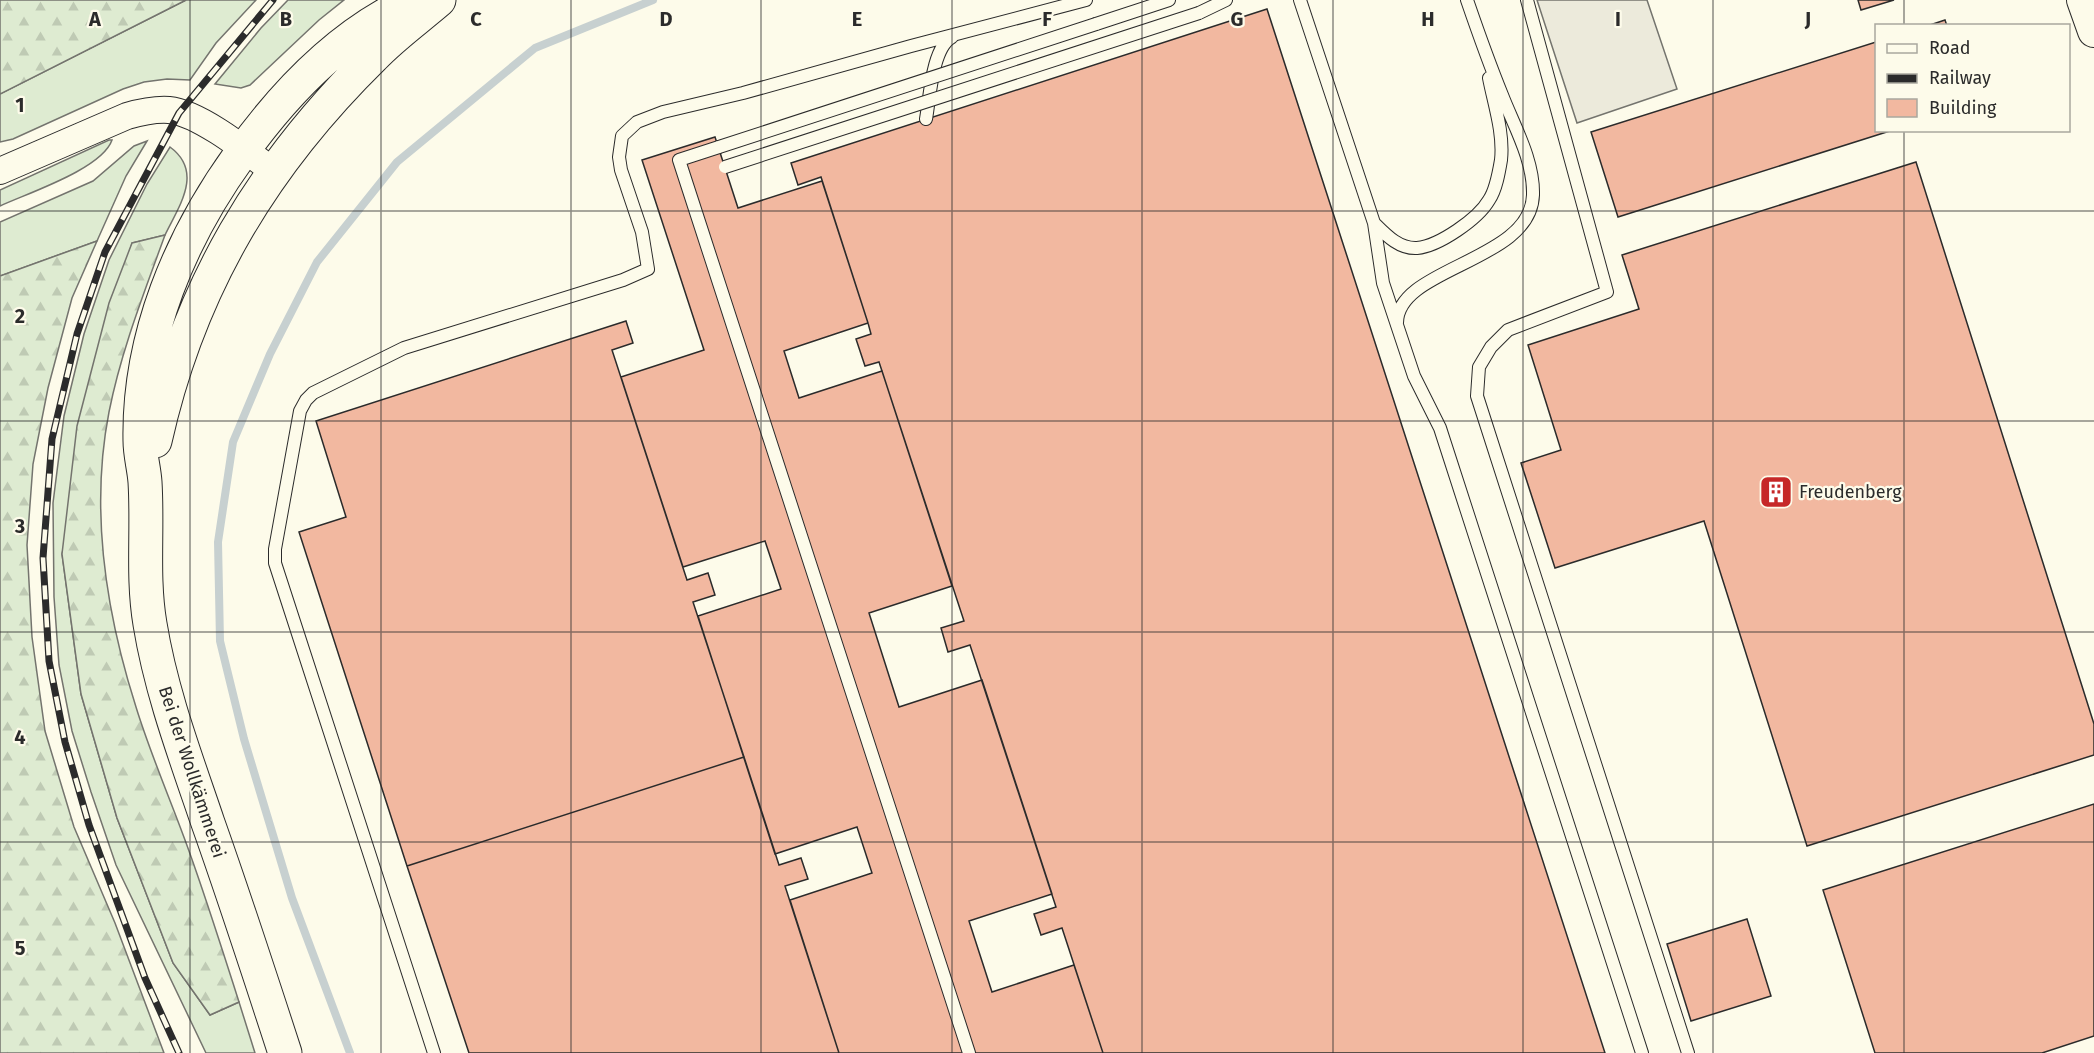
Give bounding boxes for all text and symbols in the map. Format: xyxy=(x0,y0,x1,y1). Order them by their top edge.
text: A xyxy=(88,7,102,31)
text: B xyxy=(280,7,292,31)
text: C xyxy=(470,7,482,31)
text: D xyxy=(659,7,673,31)
text: E xyxy=(852,7,862,31)
text: F xyxy=(1042,7,1052,31)
text: G xyxy=(1231,7,1243,31)
text: H xyxy=(1421,7,1435,31)
text: I xyxy=(1615,7,1621,31)
text: J xyxy=(1804,7,1811,31)
legend xyxy=(1875,24,2070,132)
text: Road xyxy=(1929,37,1971,59)
text: Railway xyxy=(1929,67,1991,89)
text: 1 xyxy=(15,93,25,117)
text: Building xyxy=(1929,97,1997,119)
text: 2 xyxy=(15,304,25,328)
building icon: Freudenberg xyxy=(1758,474,1794,510)
place label: Freudenberg xyxy=(1799,481,1902,503)
text: 3 xyxy=(14,514,25,538)
street label: Bei der Wollkämmerei xyxy=(154,683,230,861)
text: 4 xyxy=(14,725,26,749)
text: 5 xyxy=(15,936,26,960)

